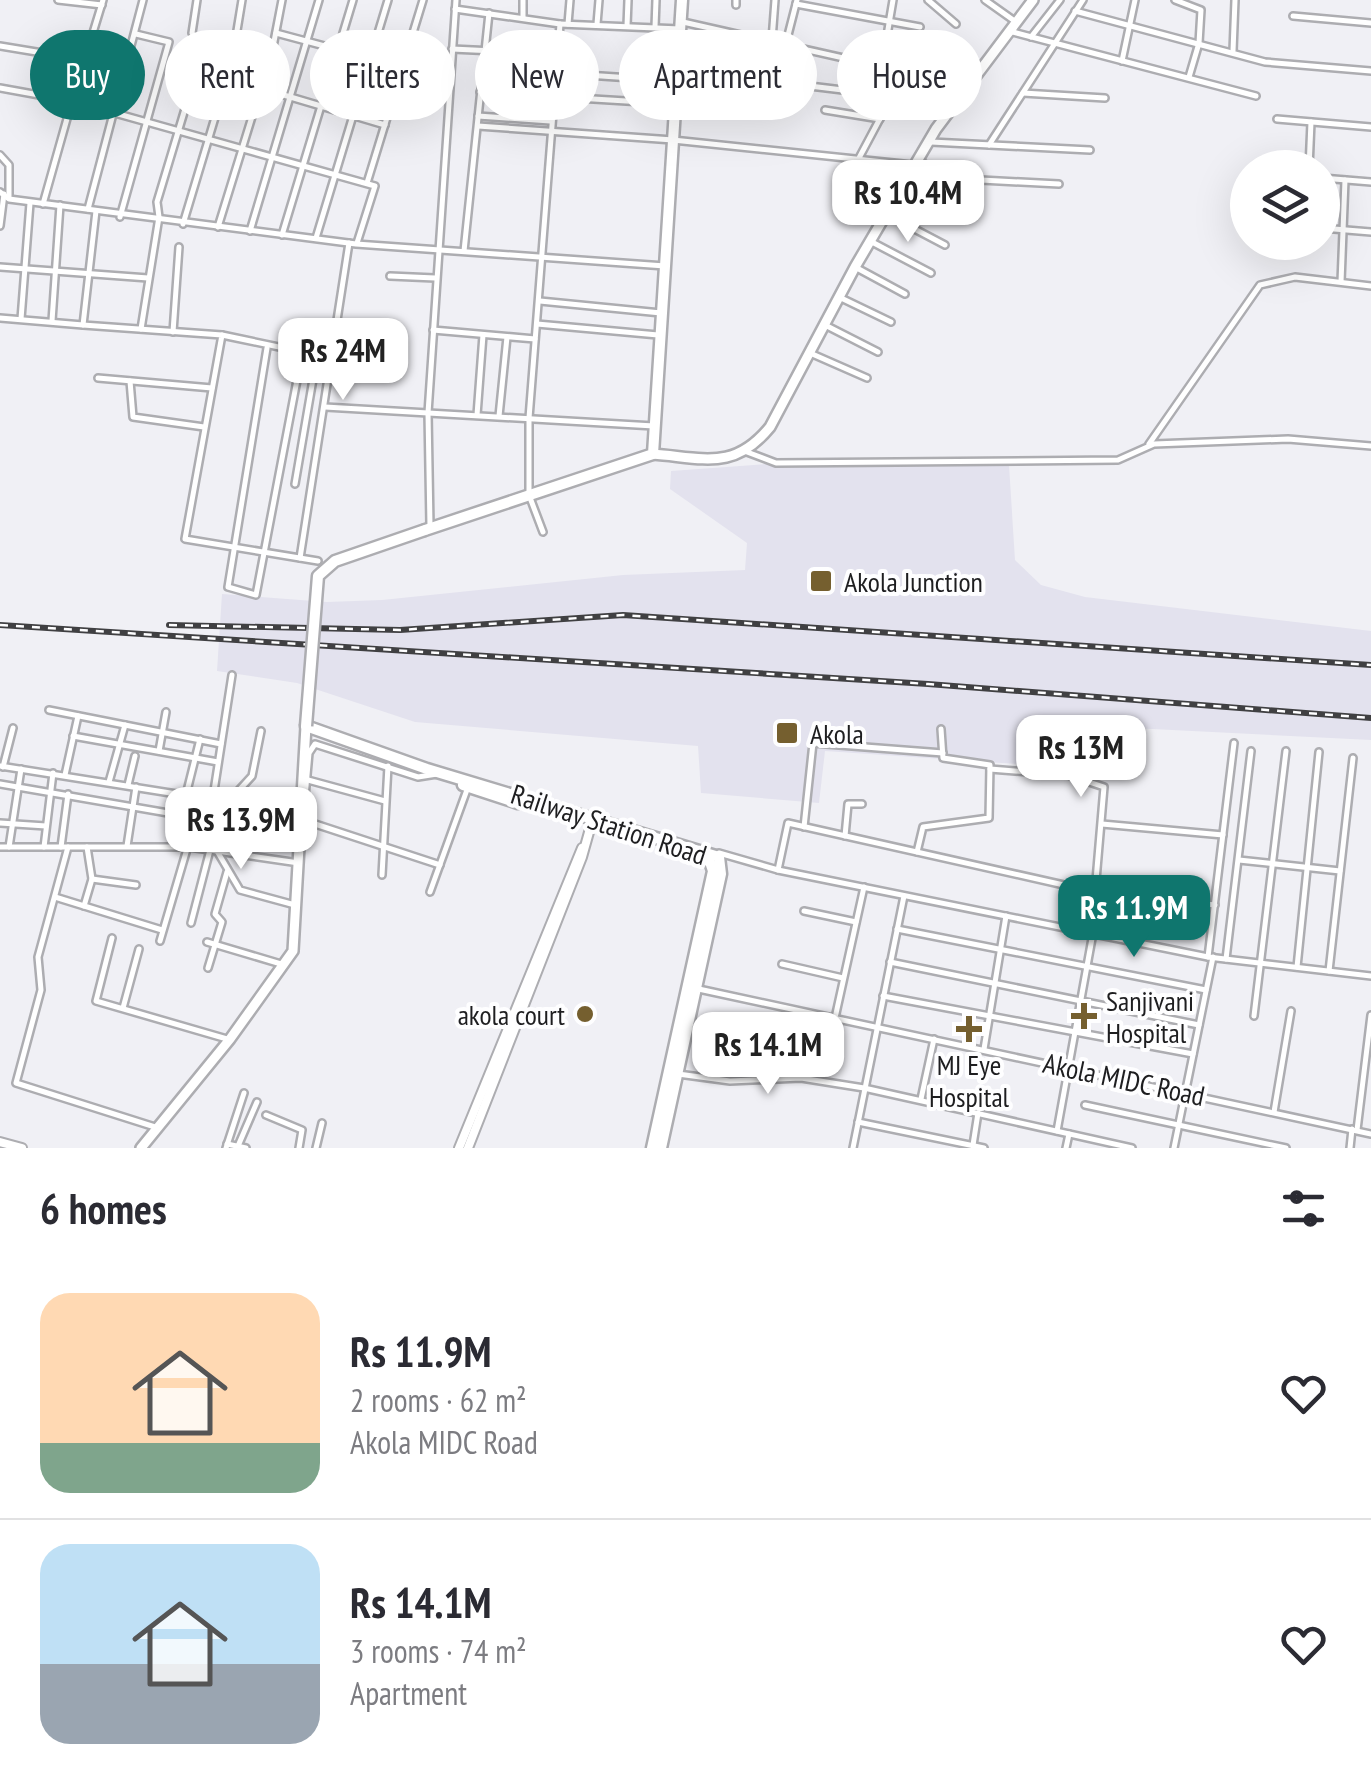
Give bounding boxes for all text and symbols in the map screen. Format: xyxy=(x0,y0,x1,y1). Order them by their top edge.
chip: Buy xyxy=(30,30,145,120)
chip: Rent xyxy=(165,30,290,120)
chip: Filters xyxy=(310,30,455,120)
chip: New xyxy=(475,30,599,120)
chip: Apartment xyxy=(619,30,817,120)
chip: House xyxy=(837,30,982,120)
map controls xyxy=(1230,150,1340,260)
button: layers xyxy=(1230,150,1340,260)
pin: Rs 10.4M xyxy=(805,160,1011,245)
text: Rs 10.4M xyxy=(854,171,962,213)
pin: Rs 24M xyxy=(262,318,424,403)
text: Rs 24M xyxy=(300,329,386,371)
place label: Akola Junction xyxy=(844,563,983,600)
marker: Akola Junction xyxy=(808,568,834,594)
place label: Akola xyxy=(810,715,864,752)
pin: Rs 13M xyxy=(1000,715,1162,800)
marker: Akola xyxy=(774,720,800,746)
text: Rs 13M xyxy=(1038,726,1124,768)
street label: Railway Station Road xyxy=(507,775,711,873)
pin: Rs 13.9M xyxy=(138,787,344,872)
text: Rs 13.9M xyxy=(187,798,295,840)
pin: Rs 11.9M xyxy=(1031,875,1237,960)
text: Rs 11.9M xyxy=(1080,886,1188,928)
place label: Sanjivani Hospital xyxy=(1106,982,1194,1051)
place label: akola court xyxy=(458,996,565,1033)
marker: akola court xyxy=(574,1003,596,1025)
marker: Sanjivani Hospital xyxy=(1071,1003,1097,1029)
pin: Rs 14.1M xyxy=(665,1012,871,1097)
marker: MJ Eye Hospital xyxy=(956,1016,982,1042)
text: Rs 14.1M xyxy=(714,1023,822,1065)
street label: Akola MIDC Road xyxy=(1040,1044,1208,1114)
place label: MJ Eye Hospital xyxy=(929,1046,1010,1115)
text: 6 homes xyxy=(40,1181,167,1236)
icon: filters xyxy=(1276,1181,1331,1236)
text: Rs 11.9M xyxy=(350,1324,491,1379)
icon: home xyxy=(120,1333,240,1453)
icon: heart xyxy=(1276,1366,1331,1421)
text: 2 rooms · 62 m² xyxy=(350,1379,527,1421)
text: Akola MIDC Road xyxy=(350,1421,538,1463)
text: Rs 14.1M xyxy=(350,1575,491,1630)
icon: home xyxy=(120,1584,240,1704)
icon: heart xyxy=(1276,1617,1331,1672)
text: 3 rooms · 74 m² xyxy=(350,1630,527,1672)
text: Apartment xyxy=(350,1672,467,1714)

